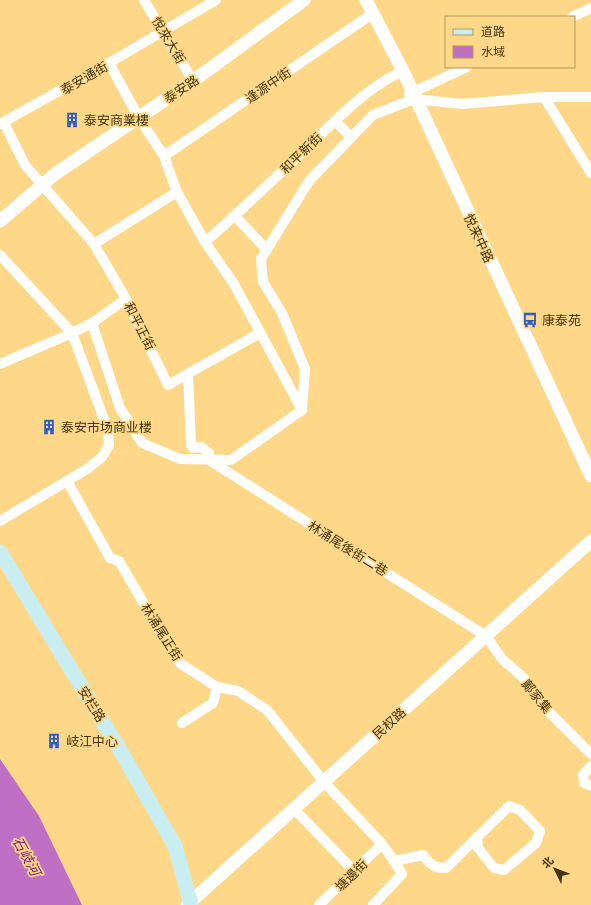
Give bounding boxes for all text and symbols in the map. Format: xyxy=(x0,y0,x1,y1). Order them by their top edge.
street label: 悅來大街 xyxy=(148,13,190,67)
legend xyxy=(445,16,575,68)
text: 道路 xyxy=(481,24,505,39)
text: 水域 xyxy=(481,44,505,59)
street label: 泰安通街 xyxy=(57,57,111,99)
street label: 逢源中街 xyxy=(241,63,295,107)
street label: 泰安路 xyxy=(160,71,202,107)
building icon: 泰安商業樓 xyxy=(63,111,81,129)
place label: 泰安商業樓 xyxy=(84,111,149,129)
street label: 和平新街 xyxy=(276,128,326,178)
street label: 悦来中路 xyxy=(460,211,498,265)
street label: 和平正街 xyxy=(120,299,160,353)
bus stop icon: 康泰苑 xyxy=(521,311,539,329)
place label: 康泰苑 xyxy=(542,311,581,329)
building icon: 泰安市场商业楼 xyxy=(40,418,58,436)
place label: 泰安市场商业楼 xyxy=(61,418,152,436)
street label: 林涌尾後街二巷 xyxy=(305,516,391,580)
street label: 林涌尾正街 xyxy=(137,600,187,664)
street label: 鄺家集 xyxy=(518,675,556,717)
street label: 安栏路 xyxy=(74,683,110,725)
street label: 民权路 xyxy=(368,703,410,743)
building icon: 岐江中心 xyxy=(45,732,63,750)
place label: 岐江中心 xyxy=(66,732,118,750)
water label: 石岐河 xyxy=(9,833,47,882)
north arrow xyxy=(535,849,575,889)
text: 北 xyxy=(539,853,557,871)
street label: 塘邊街 xyxy=(331,855,371,895)

